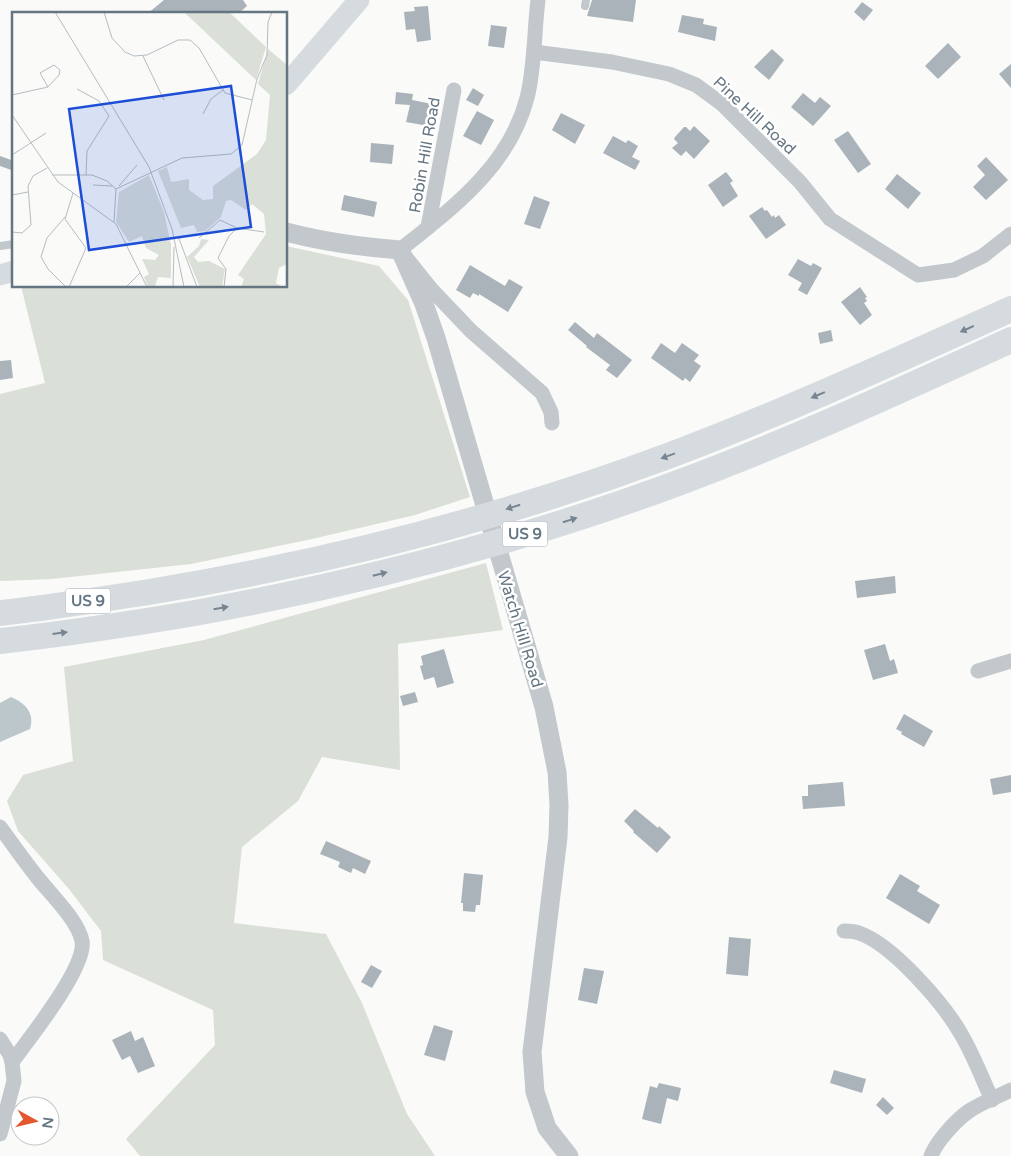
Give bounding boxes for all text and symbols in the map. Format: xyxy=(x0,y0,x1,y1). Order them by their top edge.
inset map xyxy=(12,12,288,288)
street label: Pine Hill Road xyxy=(709,72,800,159)
street label: Robin Hill Road xyxy=(405,96,445,215)
one-way arrow xyxy=(960,325,974,333)
one-way arrow xyxy=(811,392,825,400)
one-way arrow xyxy=(660,453,675,460)
one-way arrow xyxy=(506,504,521,512)
one-way arrow xyxy=(562,516,577,523)
road number: US 9 xyxy=(502,522,548,546)
street label: Watch Hill Road xyxy=(493,569,547,690)
one-way arrow xyxy=(372,570,387,578)
road number: US 9 xyxy=(66,588,110,614)
one-way arrow xyxy=(213,603,229,611)
one-way arrow xyxy=(53,629,69,637)
north arrow xyxy=(10,1096,60,1146)
text: N xyxy=(38,1116,57,1129)

